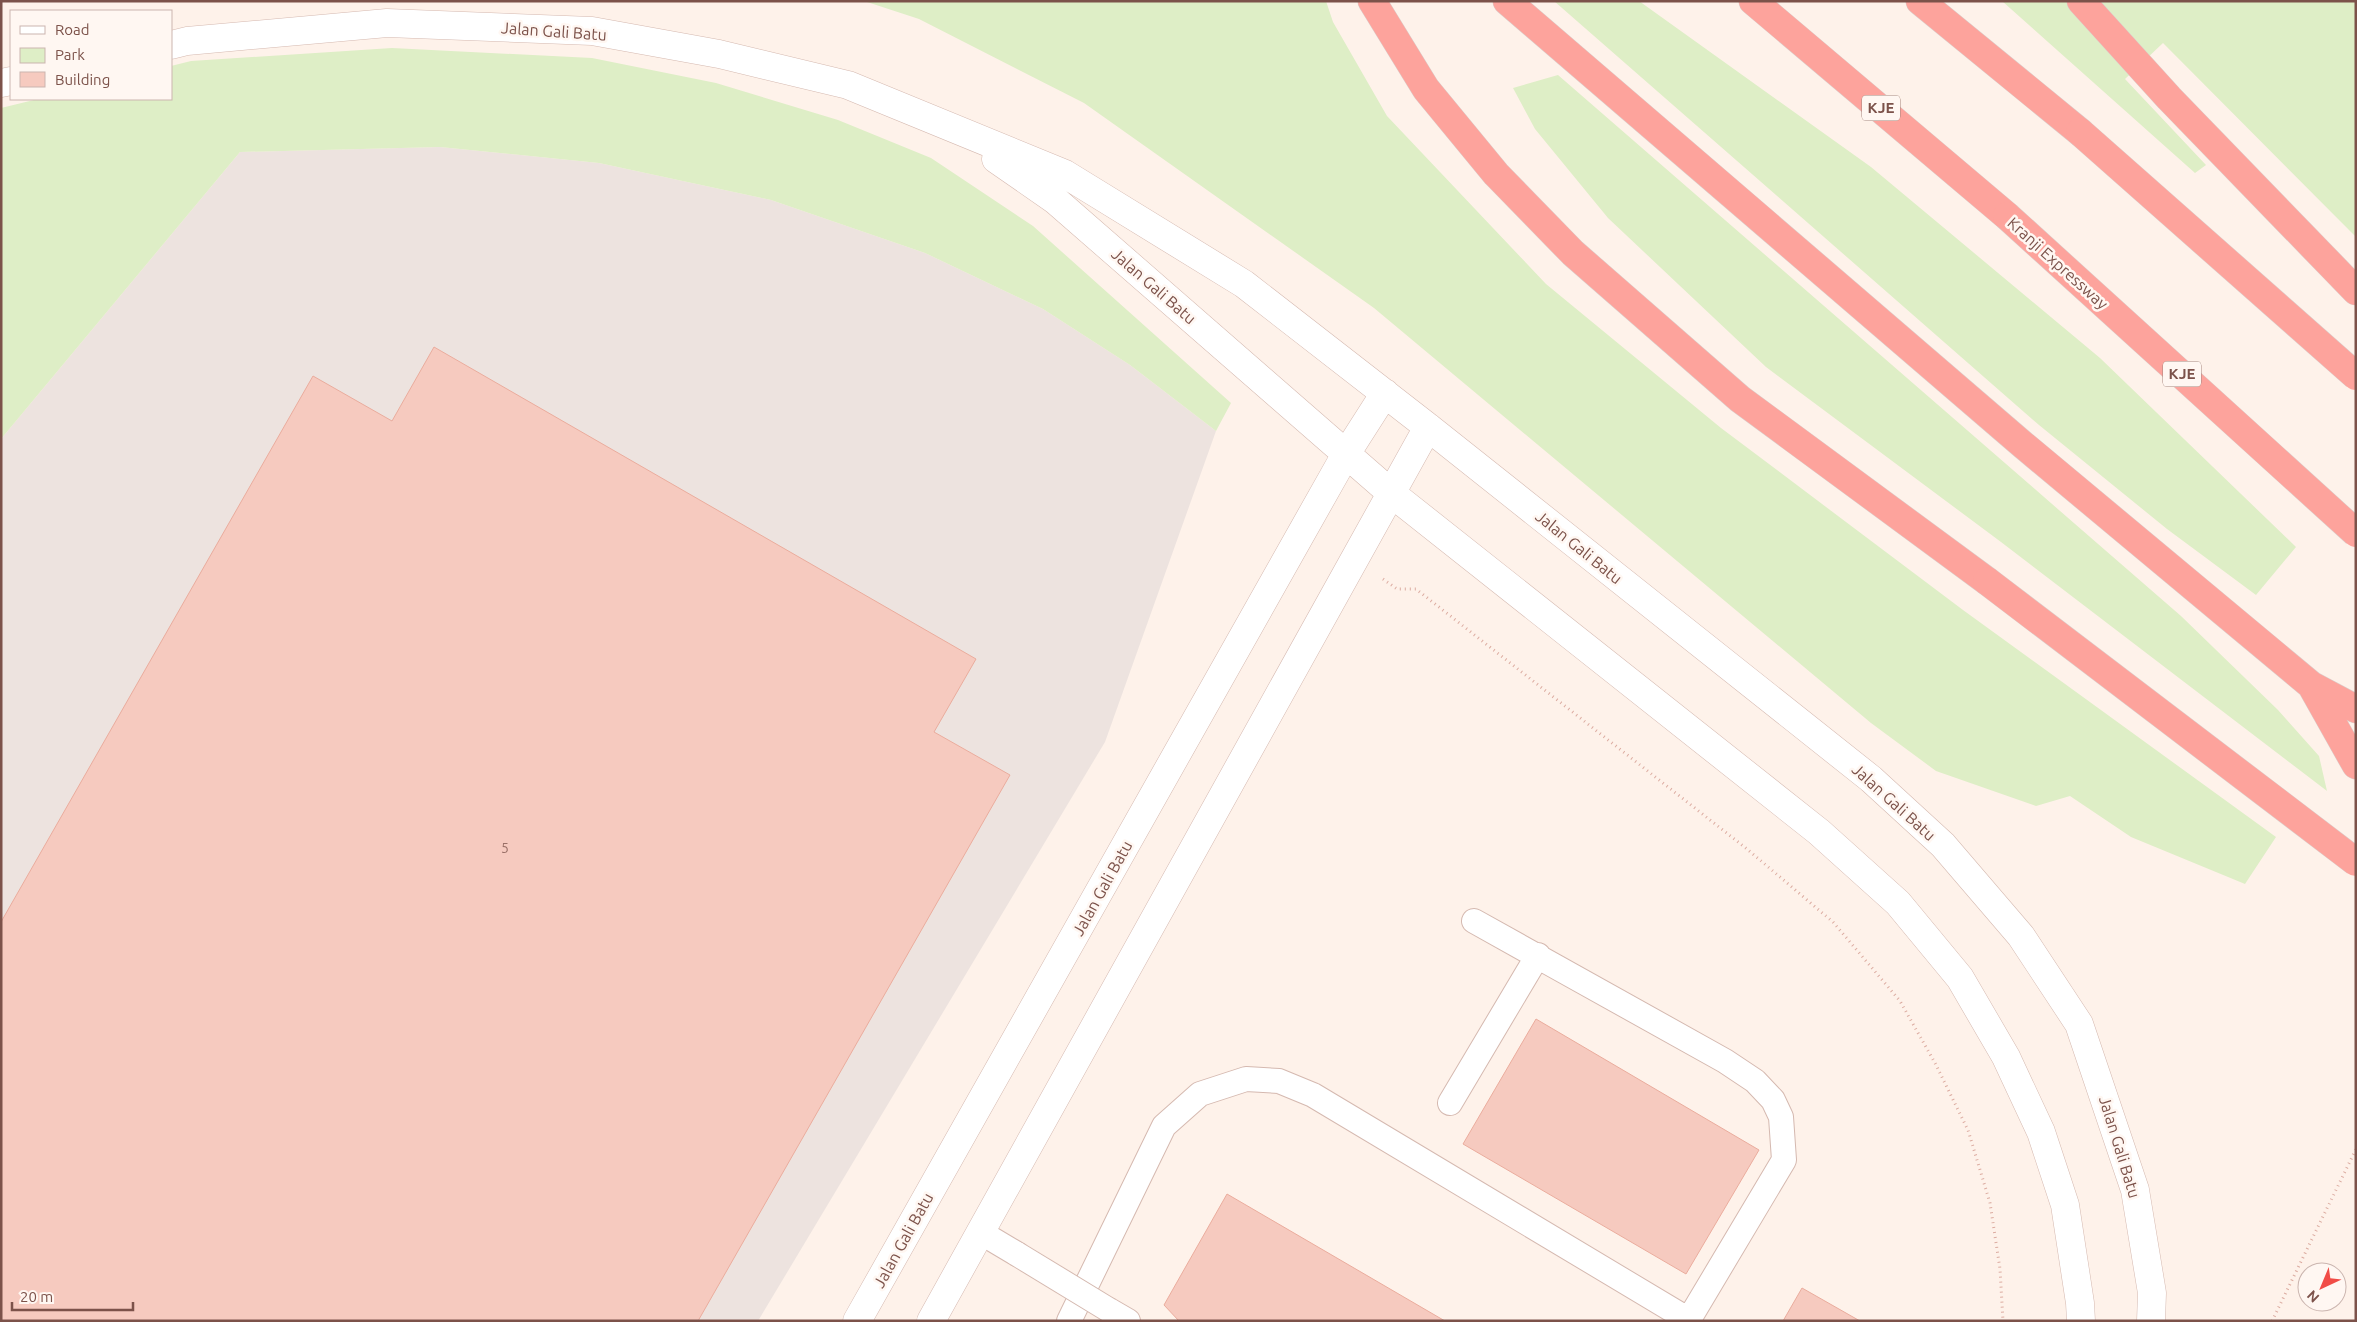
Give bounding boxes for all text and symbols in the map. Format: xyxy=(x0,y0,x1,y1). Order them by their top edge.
legend xyxy=(10,10,172,100)
street label: Jalan Gali Batu xyxy=(501,18,607,44)
text: Road xyxy=(55,21,90,38)
text: Park xyxy=(55,46,85,63)
text: Building xyxy=(55,71,110,88)
road number: KJE xyxy=(1862,96,1900,120)
street label: Kranji Expressway xyxy=(2004,213,2112,313)
street label: Jalan Gali Batu xyxy=(1108,245,1200,327)
road number: KJE xyxy=(2163,362,2201,386)
street label: Jalan Gali Batu xyxy=(1532,507,1626,587)
street label: Jalan Gali Batu xyxy=(1849,760,1939,844)
street label: Jalan Gali Batu xyxy=(1068,837,1136,939)
house number: 5 xyxy=(501,840,509,856)
street label: Jalan Gali Batu xyxy=(2096,1094,2144,1200)
street label: Jalan Gali Batu xyxy=(869,1189,937,1291)
north arrow xyxy=(2297,1262,2347,1312)
scale bar xyxy=(12,1280,134,1312)
text: N xyxy=(2304,1287,2322,1306)
text: 20 m xyxy=(20,1288,53,1305)

